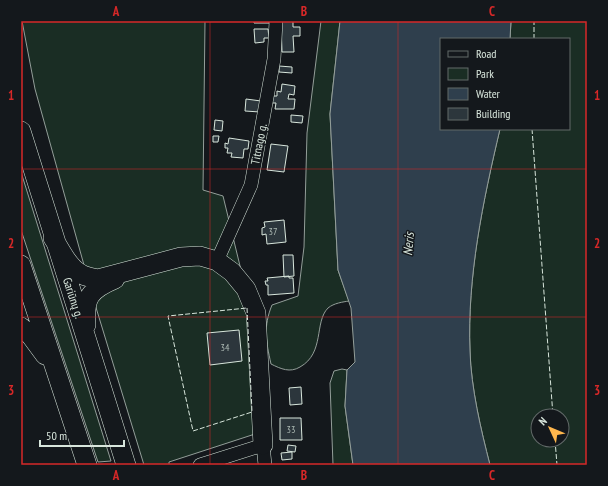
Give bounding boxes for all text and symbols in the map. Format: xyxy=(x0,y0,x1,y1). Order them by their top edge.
text: A xyxy=(112,3,120,20)
text: B xyxy=(301,3,307,20)
text: C xyxy=(489,3,495,20)
legend xyxy=(440,38,570,130)
text: Road xyxy=(476,46,496,61)
text: Park xyxy=(476,66,494,81)
text: Water xyxy=(476,86,501,101)
text: 1 xyxy=(8,87,14,104)
text: 1 xyxy=(594,87,600,104)
text: Building xyxy=(476,106,511,121)
street label: Titnago g. xyxy=(247,122,270,166)
house number: 37 xyxy=(269,225,278,238)
water label: Neris xyxy=(399,230,418,256)
text: 2 xyxy=(8,235,14,252)
text: 2 xyxy=(594,235,600,252)
street label: Gariūnų g. xyxy=(60,275,87,320)
house number: 34 xyxy=(221,341,230,354)
text: 3 xyxy=(8,382,14,399)
text: 3 xyxy=(594,382,600,399)
north arrow xyxy=(530,408,570,448)
text: N xyxy=(536,414,550,428)
scale bar xyxy=(40,422,124,448)
house number: 33 xyxy=(287,423,296,436)
text: 50 m xyxy=(46,428,67,443)
text: A xyxy=(112,467,120,484)
text: B xyxy=(301,467,307,484)
text: C xyxy=(489,467,495,484)

